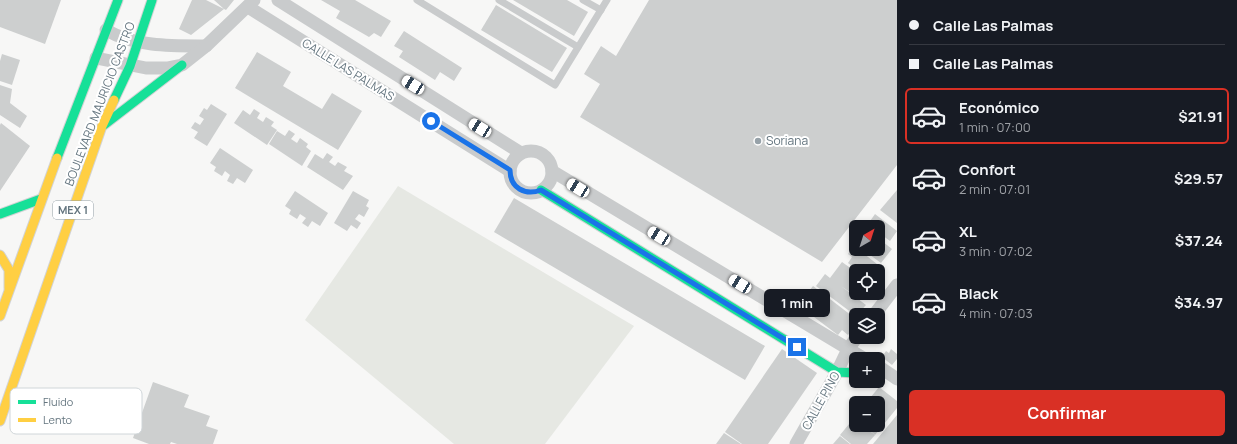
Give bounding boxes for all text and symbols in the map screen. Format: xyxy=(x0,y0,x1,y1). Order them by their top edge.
text: Calle Las Palmas xyxy=(933,15,1053,36)
street label: BOULEVARD MAURICIO CASTRO xyxy=(60,19,139,188)
street label: CALLE LAS PALMAS xyxy=(299,34,398,105)
text: Calle Las Palmas xyxy=(933,53,1053,74)
car xyxy=(400,74,426,96)
text: Económico xyxy=(959,97,1039,118)
icon: car xyxy=(911,98,947,134)
text: $21.91 xyxy=(1178,106,1223,127)
route start xyxy=(422,112,440,130)
car xyxy=(467,117,493,139)
text: 1 min · 07:00 xyxy=(959,118,1031,136)
place label: Soriana xyxy=(766,132,808,149)
marker: Soriana xyxy=(753,136,763,146)
text: Confort xyxy=(959,159,1016,180)
icon: car xyxy=(911,160,947,196)
text: $29.57 xyxy=(1174,168,1223,189)
car xyxy=(565,177,591,199)
text: 2 min · 07:01 xyxy=(959,180,1030,198)
road number: MEX 1 xyxy=(53,201,93,219)
north arrow xyxy=(849,220,885,256)
map controls xyxy=(849,220,885,432)
text: XL xyxy=(959,221,977,242)
icon: car xyxy=(911,222,947,258)
car xyxy=(646,225,672,247)
text: $37.24 xyxy=(1175,230,1223,251)
text: 3 min · 07:02 xyxy=(959,242,1032,260)
button: locate xyxy=(849,264,885,300)
car xyxy=(727,273,753,295)
text: Black xyxy=(959,283,998,304)
icon: car xyxy=(911,284,947,320)
callout: 1 min xyxy=(764,289,830,317)
text: $34.97 xyxy=(1174,292,1223,313)
text: 1 min xyxy=(781,294,813,312)
text: 4 min · 07:03 xyxy=(959,304,1033,322)
button: layers xyxy=(849,308,885,344)
route end xyxy=(788,338,806,356)
button: + xyxy=(849,352,885,388)
street label: CALLE PINO xyxy=(798,368,844,433)
legend xyxy=(10,388,142,434)
button: Confirmar xyxy=(909,390,1225,436)
text: Fluido xyxy=(43,394,74,409)
button: − xyxy=(849,396,885,432)
text: Lento xyxy=(43,412,73,427)

